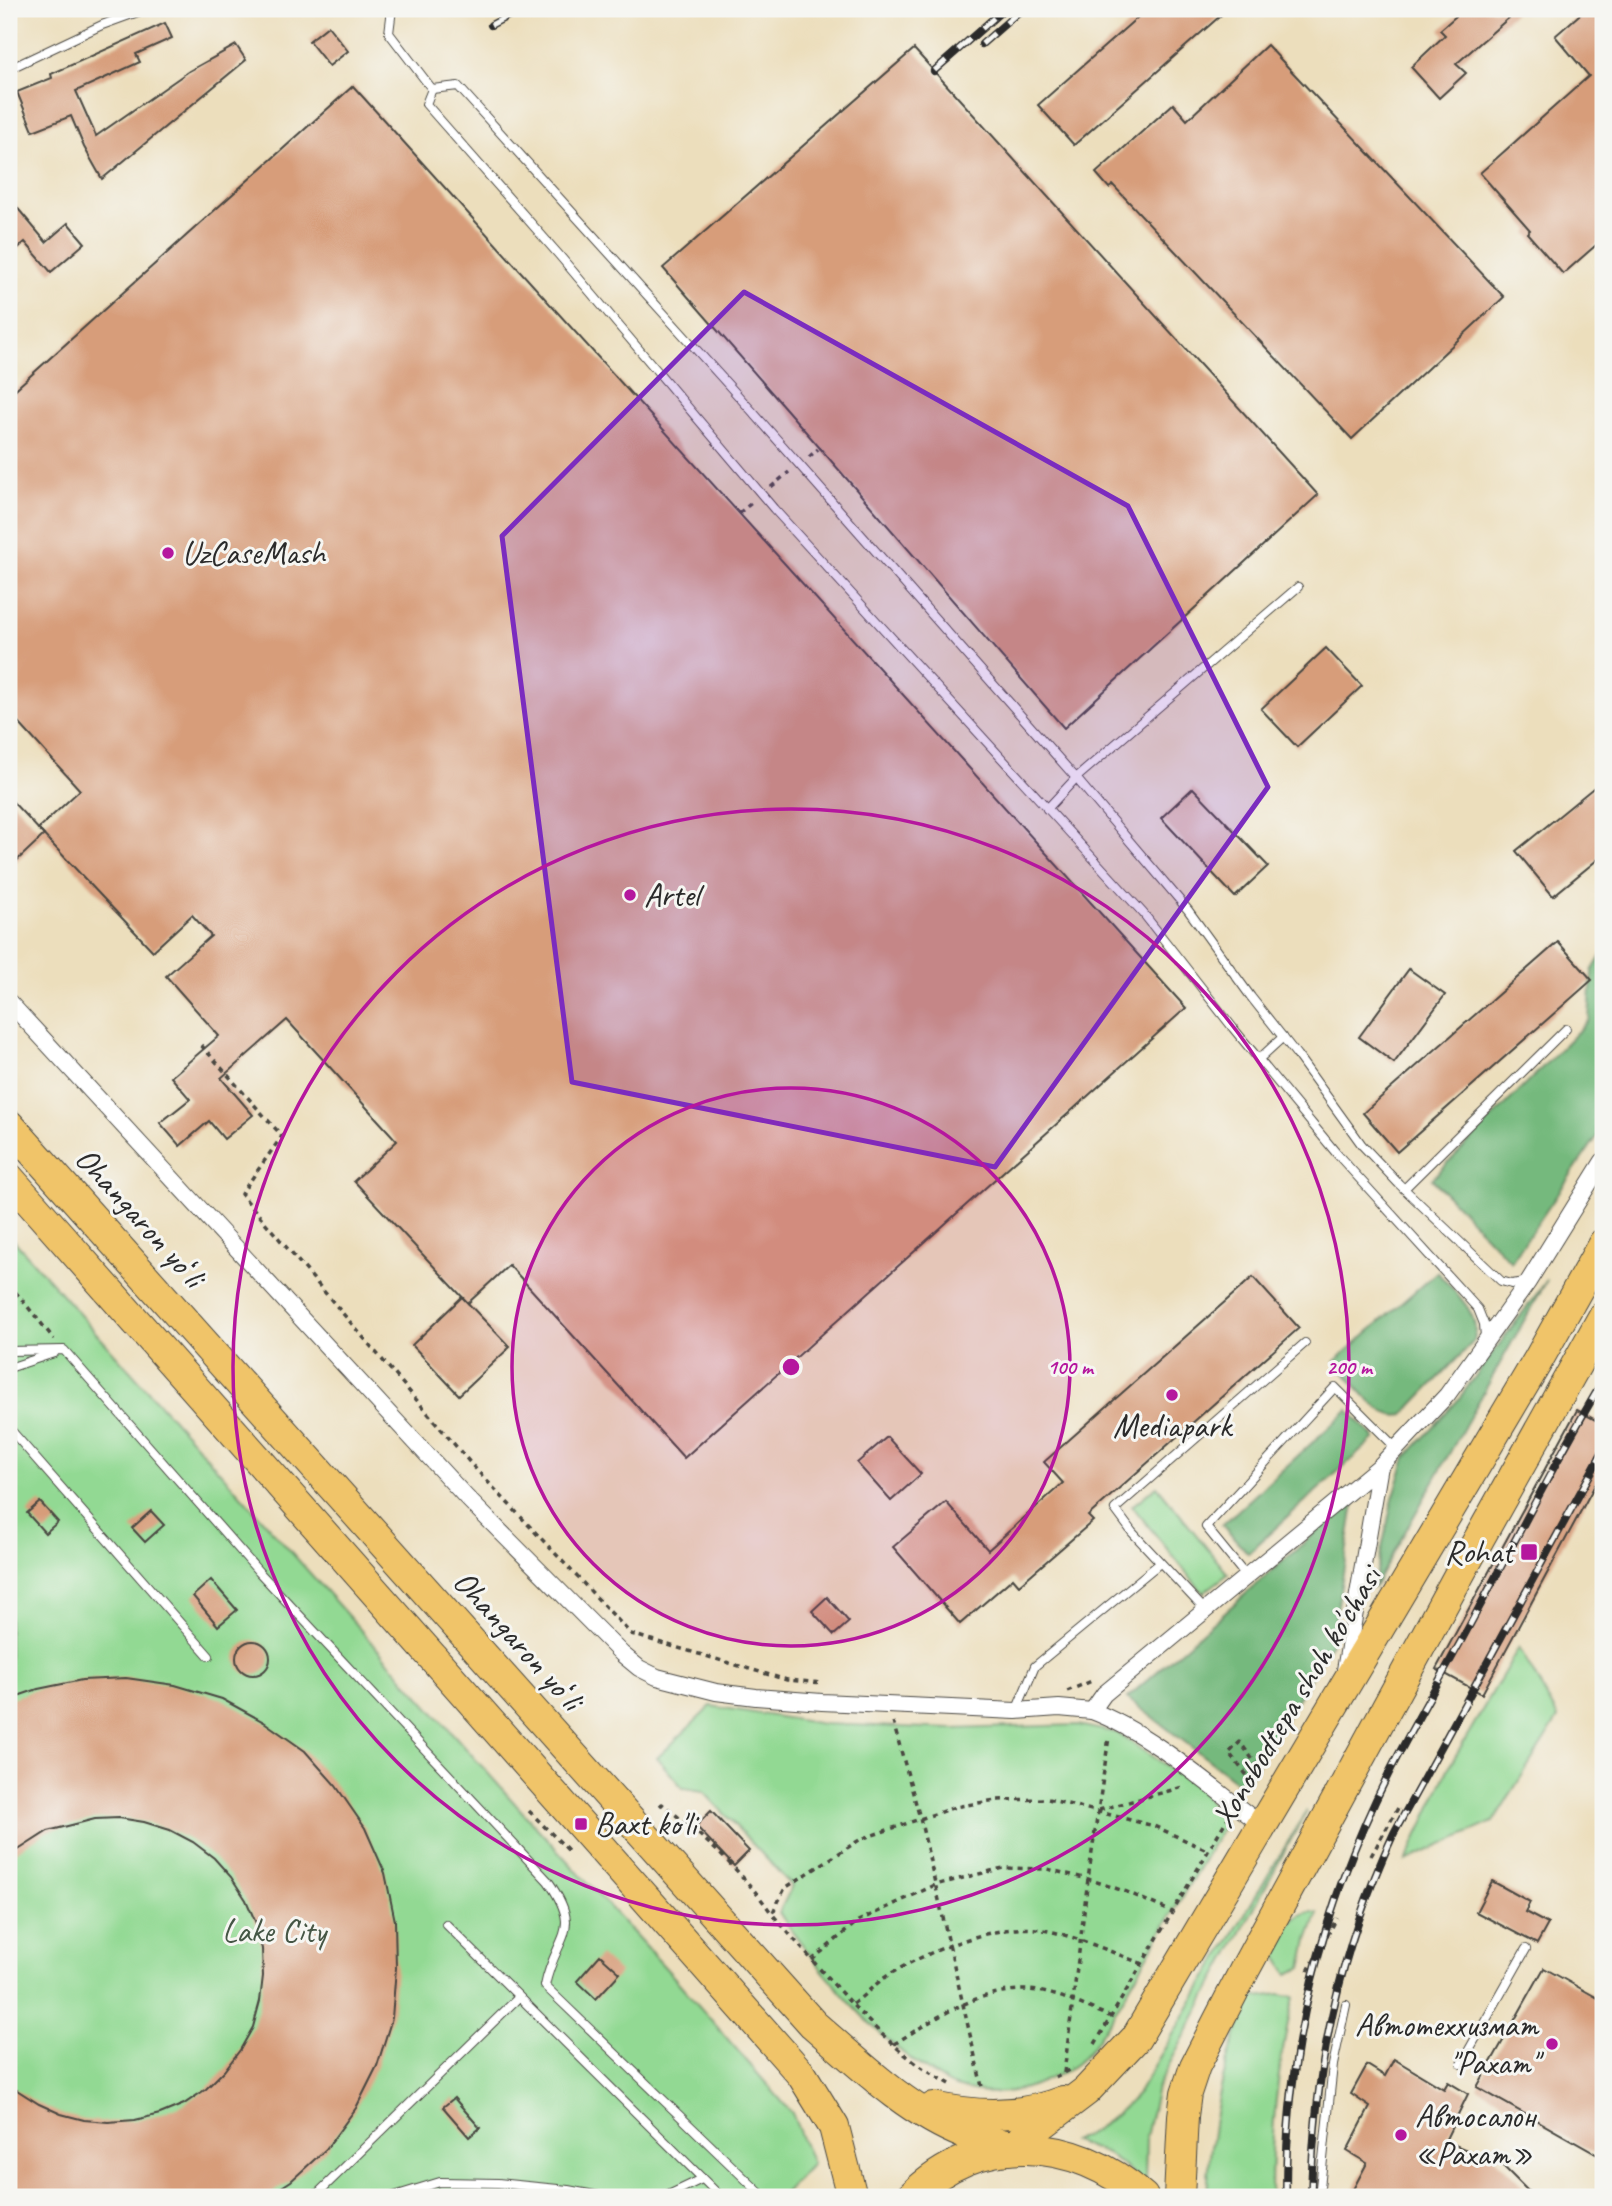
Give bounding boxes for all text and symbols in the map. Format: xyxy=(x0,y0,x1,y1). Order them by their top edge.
place label: UzCaseMash xyxy=(182,532,327,574)
marker: UzCaseMash xyxy=(160,545,176,561)
place label: Artel xyxy=(644,874,705,916)
marker: Artel xyxy=(622,887,638,903)
street label: Ohangaron yoʻli xyxy=(66,1138,217,1299)
text: 100 m xyxy=(1047,1354,1095,1380)
text: 200 m xyxy=(1326,1354,1374,1380)
centre of rings xyxy=(779,1355,803,1379)
marker: Mediapark xyxy=(1164,1387,1180,1403)
place label: Mediapark xyxy=(1113,1405,1234,1447)
place label: Rohat xyxy=(1444,1531,1516,1573)
marker: Rohat xyxy=(1519,1542,1539,1562)
street label: Xonobodtepa shoh ko'chasi xyxy=(1202,1556,1392,1835)
street label: Ohangaron yoʻli xyxy=(444,1561,595,1722)
place label: Baxt ko'li xyxy=(595,1803,700,1845)
marker: Baxt ko'li xyxy=(573,1816,589,1832)
park label: Lake City xyxy=(222,1910,328,1952)
place label: Автотеххизмат "Рахат" xyxy=(1355,2004,1544,2084)
marker: Автотеххизмат "Рахат" xyxy=(1544,2036,1560,2052)
place label: Автосалон «Рахат» xyxy=(1415,2095,1538,2175)
marker: Автосалон «Рахат» xyxy=(1393,2127,1409,2143)

